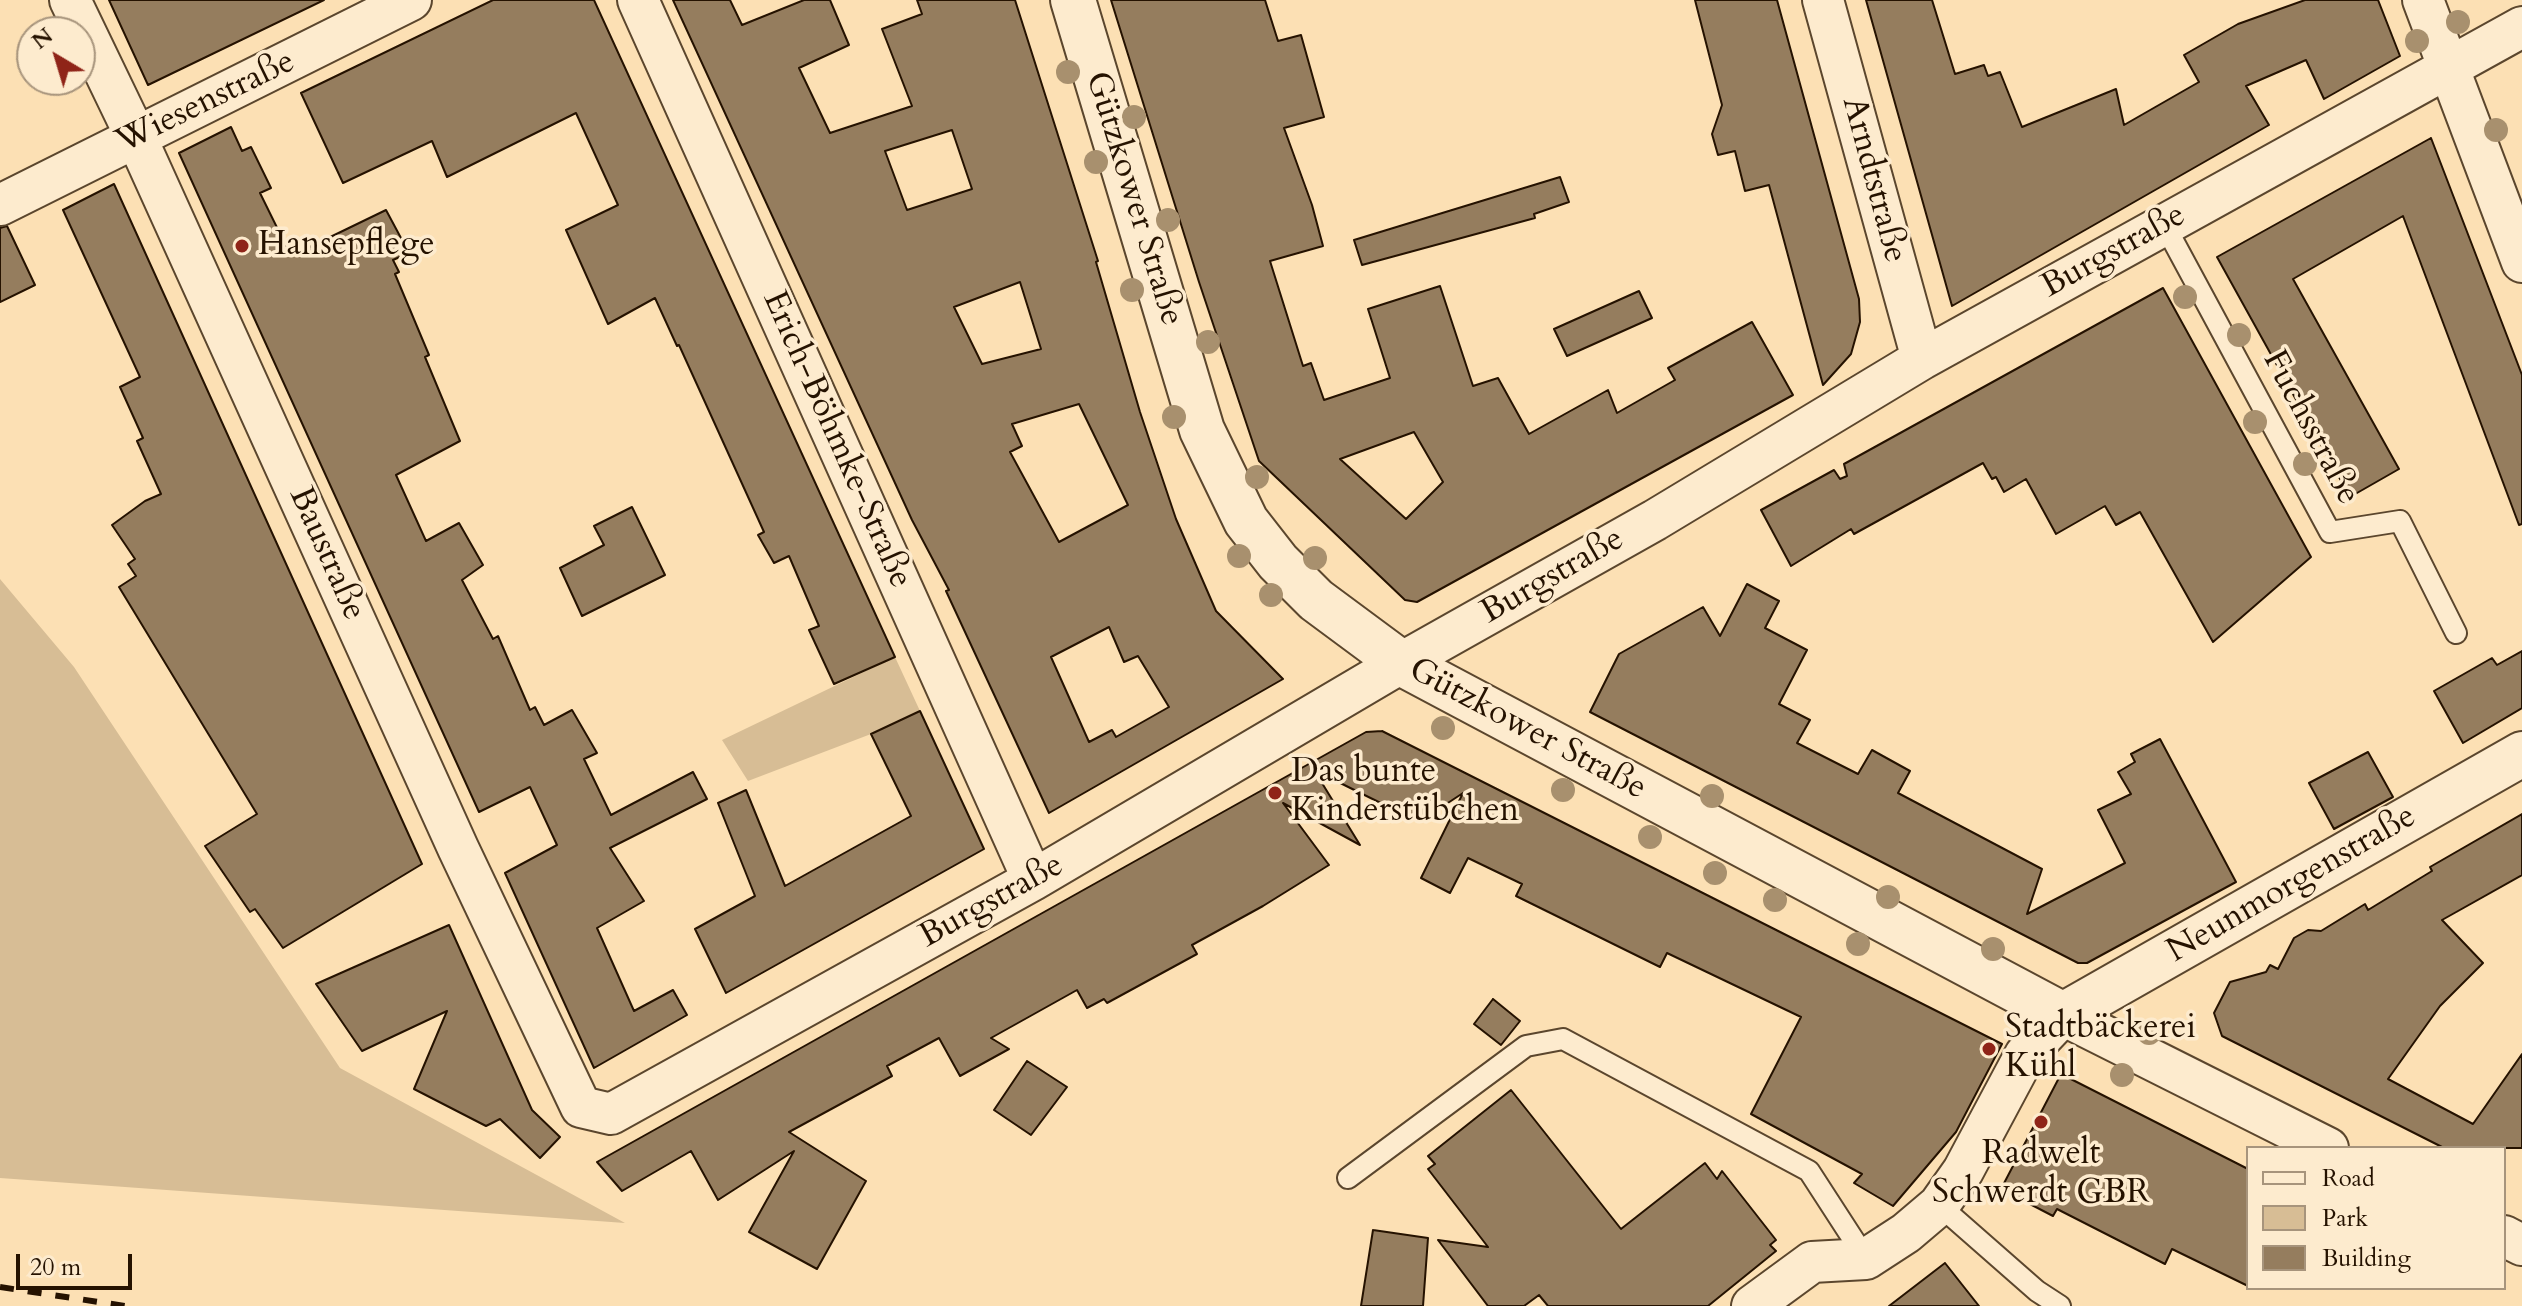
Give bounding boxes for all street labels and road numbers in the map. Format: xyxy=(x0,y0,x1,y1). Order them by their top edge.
street label: Wiesenstraße xyxy=(110,42,302,164)
street label: Gützkower Straße xyxy=(1075,67,1191,331)
street label: Arndtstraße xyxy=(1831,93,1915,267)
street label: Burgstraße xyxy=(2035,196,2193,308)
street label: Erich-Böhmke-Straße xyxy=(752,285,920,595)
street label: Fuchsstraße xyxy=(2252,344,2368,512)
street label: Baustraße xyxy=(279,481,373,627)
street label: Burgstraße xyxy=(1474,520,1632,634)
street label: Gützkower Straße xyxy=(1401,650,1653,810)
street label: Neunmorgenstraße xyxy=(2160,797,2424,973)
street label: Burgstraße xyxy=(913,846,1071,958)

